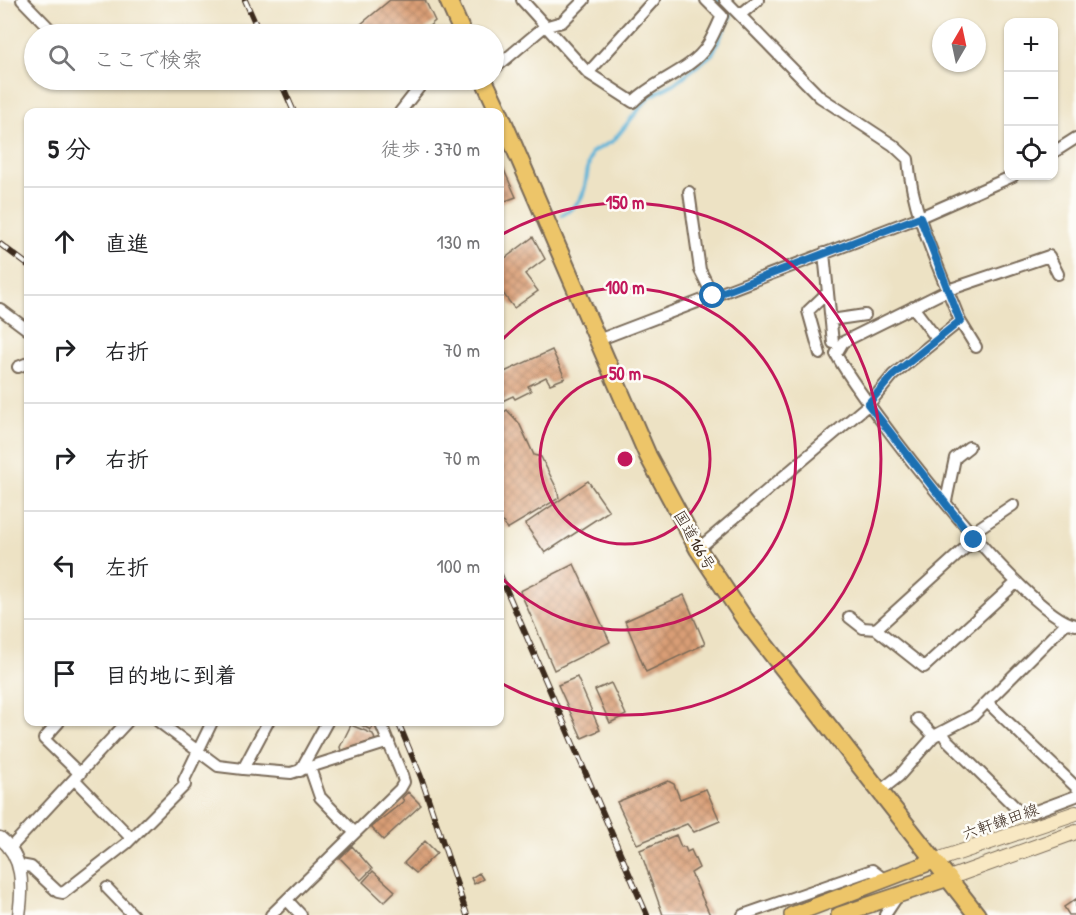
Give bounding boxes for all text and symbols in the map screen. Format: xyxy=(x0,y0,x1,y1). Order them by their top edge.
north arrow xyxy=(932,18,986,72)
map controls xyxy=(1004,18,1058,180)
button: + xyxy=(1004,18,1058,72)
search box xyxy=(24,24,504,90)
icon: search xyxy=(45,41,78,74)
text: ここで検索 xyxy=(93,44,203,74)
button: − xyxy=(1004,72,1058,126)
button: locate xyxy=(1004,126,1058,180)
text: 5 分 xyxy=(48,131,91,166)
text: 徒歩 · 370 m xyxy=(381,135,480,162)
text: 150 m xyxy=(606,190,644,215)
icon: ahead xyxy=(48,225,81,258)
text: 直進 xyxy=(105,228,149,258)
text: 130 m xyxy=(437,228,480,255)
text: 100 m xyxy=(605,275,645,300)
route start xyxy=(699,282,725,308)
icon: right xyxy=(48,333,81,366)
text: 右折 xyxy=(105,336,149,366)
text: 70 m xyxy=(443,336,480,363)
text: 50 m xyxy=(609,361,641,386)
icon: right xyxy=(48,441,81,474)
text: 右折 xyxy=(105,444,149,474)
text: 70 m xyxy=(443,444,480,471)
centre of rings xyxy=(615,449,635,469)
street label: 国道166号 xyxy=(669,506,721,574)
route end xyxy=(960,526,986,552)
icon: left xyxy=(48,549,81,582)
text: 左折 xyxy=(105,552,149,582)
text: 100 m xyxy=(437,552,480,579)
icon: arrive xyxy=(48,657,81,690)
text: 目的地に到着 xyxy=(105,660,237,690)
street label: 六軒鎌田線 xyxy=(959,798,1041,844)

